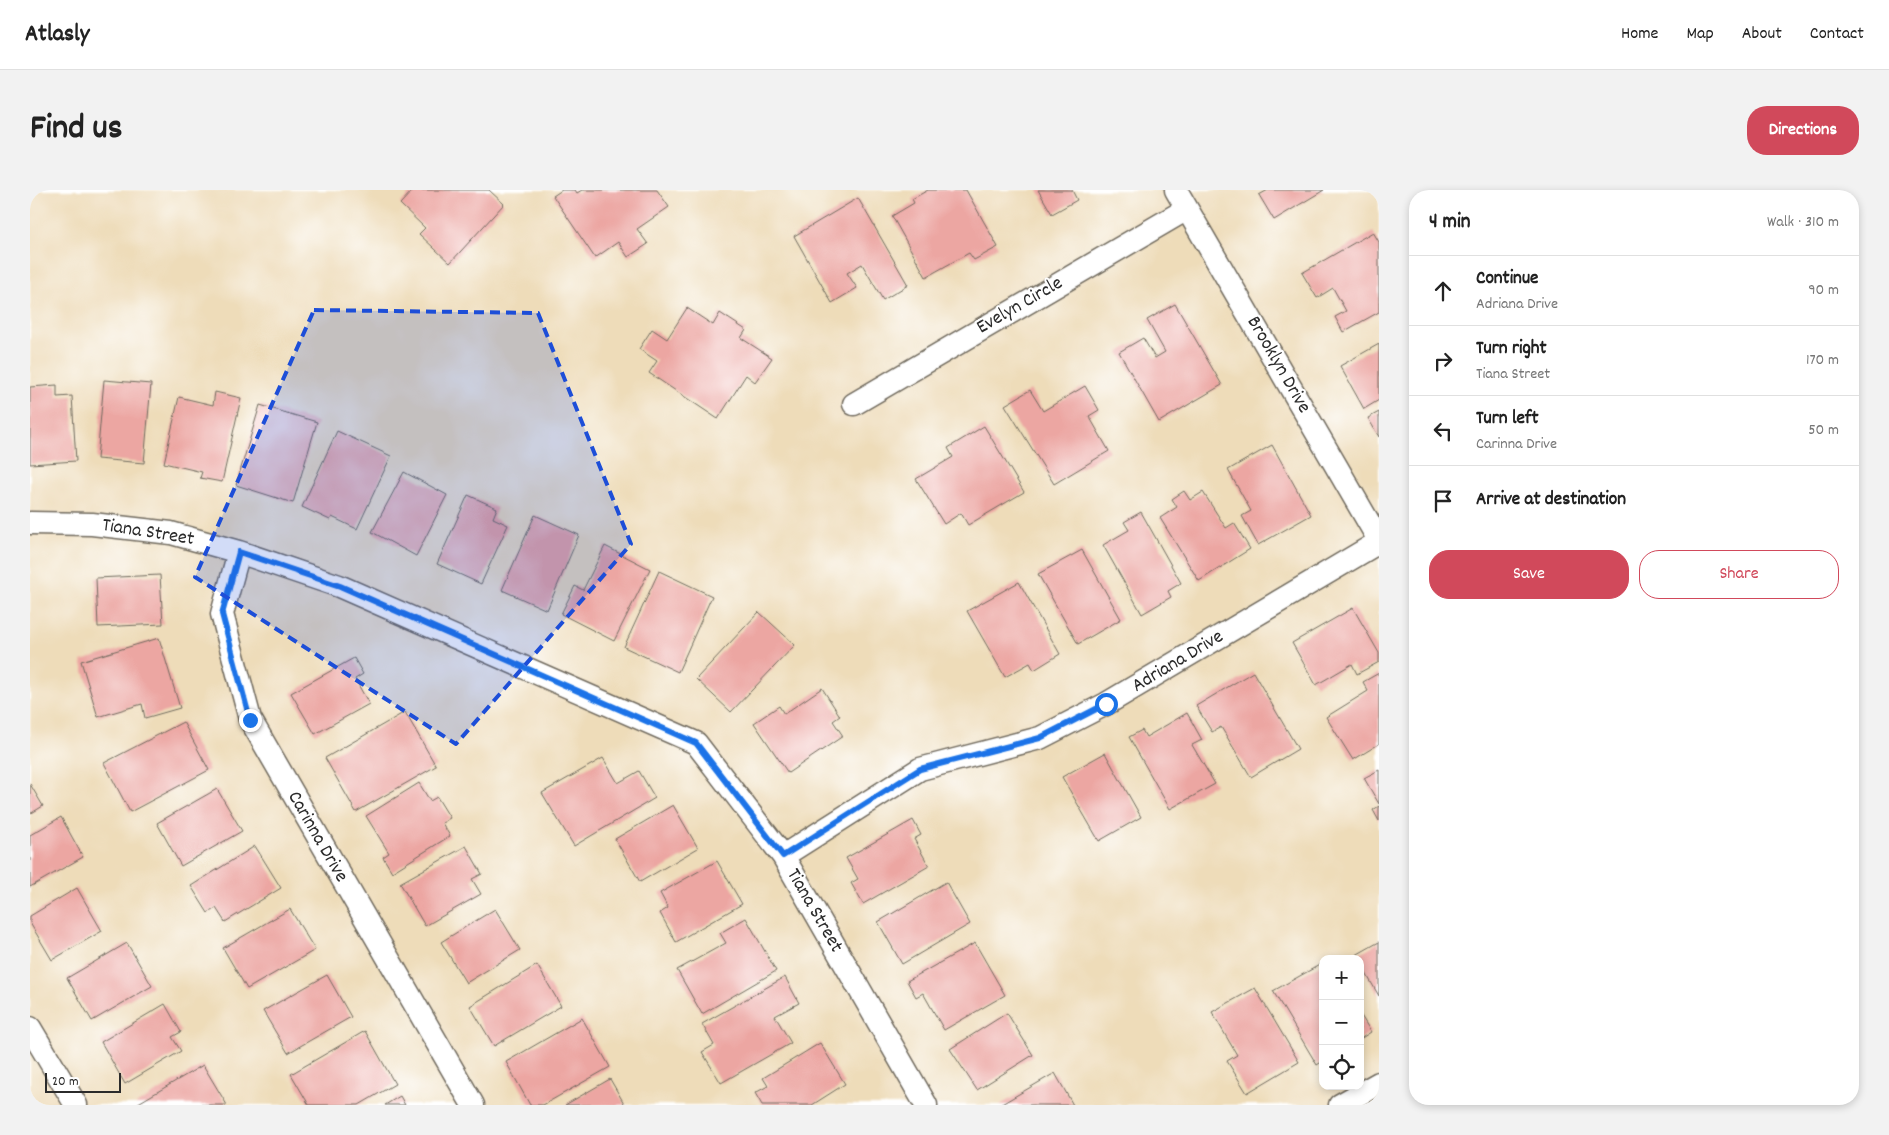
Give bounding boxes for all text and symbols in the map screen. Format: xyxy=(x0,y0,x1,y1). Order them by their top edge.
text: Atlasly xyxy=(25,18,89,52)
text: Home xyxy=(1621,22,1658,47)
text: Map xyxy=(1686,22,1714,47)
text: About xyxy=(1742,22,1782,47)
text: Contact xyxy=(1810,22,1864,47)
text: Find us xyxy=(30,105,122,155)
button: Directions xyxy=(1747,106,1859,155)
text: 4 min xyxy=(1429,208,1471,238)
text: Walk · 310 m xyxy=(1767,211,1839,234)
text: Continue xyxy=(1476,266,1538,293)
street label: Evelyn Circle xyxy=(972,270,1069,342)
icon: ahead xyxy=(1429,277,1457,305)
text: 90 m xyxy=(1808,279,1839,302)
text: Adriana Drive xyxy=(1476,293,1558,316)
street label: Brooklyn Drive xyxy=(1239,311,1317,419)
text: Turn right xyxy=(1476,336,1547,363)
icon: right xyxy=(1429,347,1457,375)
text: 170 m xyxy=(1806,349,1839,372)
text: Tiana Street xyxy=(1476,363,1550,386)
text: Turn left xyxy=(1476,406,1539,433)
icon: left xyxy=(1429,417,1457,445)
text: 50 m xyxy=(1808,419,1839,442)
text: Carinna Drive xyxy=(1476,433,1557,456)
icon: arrive xyxy=(1429,487,1457,515)
text: Arrive at destination xyxy=(1476,487,1626,514)
street label: Tiana Street xyxy=(100,512,196,554)
button: Save xyxy=(1429,550,1629,599)
button: Share xyxy=(1639,550,1839,599)
street label: Adriana Drive xyxy=(1127,624,1229,700)
route start xyxy=(1095,693,1118,716)
route end xyxy=(239,709,262,732)
street label: Carinna Drive xyxy=(280,786,355,888)
street label: Tiana Street xyxy=(779,864,849,958)
map controls xyxy=(1319,955,1364,1090)
button: + xyxy=(1319,955,1364,1000)
button: − xyxy=(1319,1000,1364,1045)
button: locate xyxy=(1319,1045,1364,1090)
scale bar xyxy=(45,1070,121,1093)
text: 20 m xyxy=(52,1072,79,1092)

